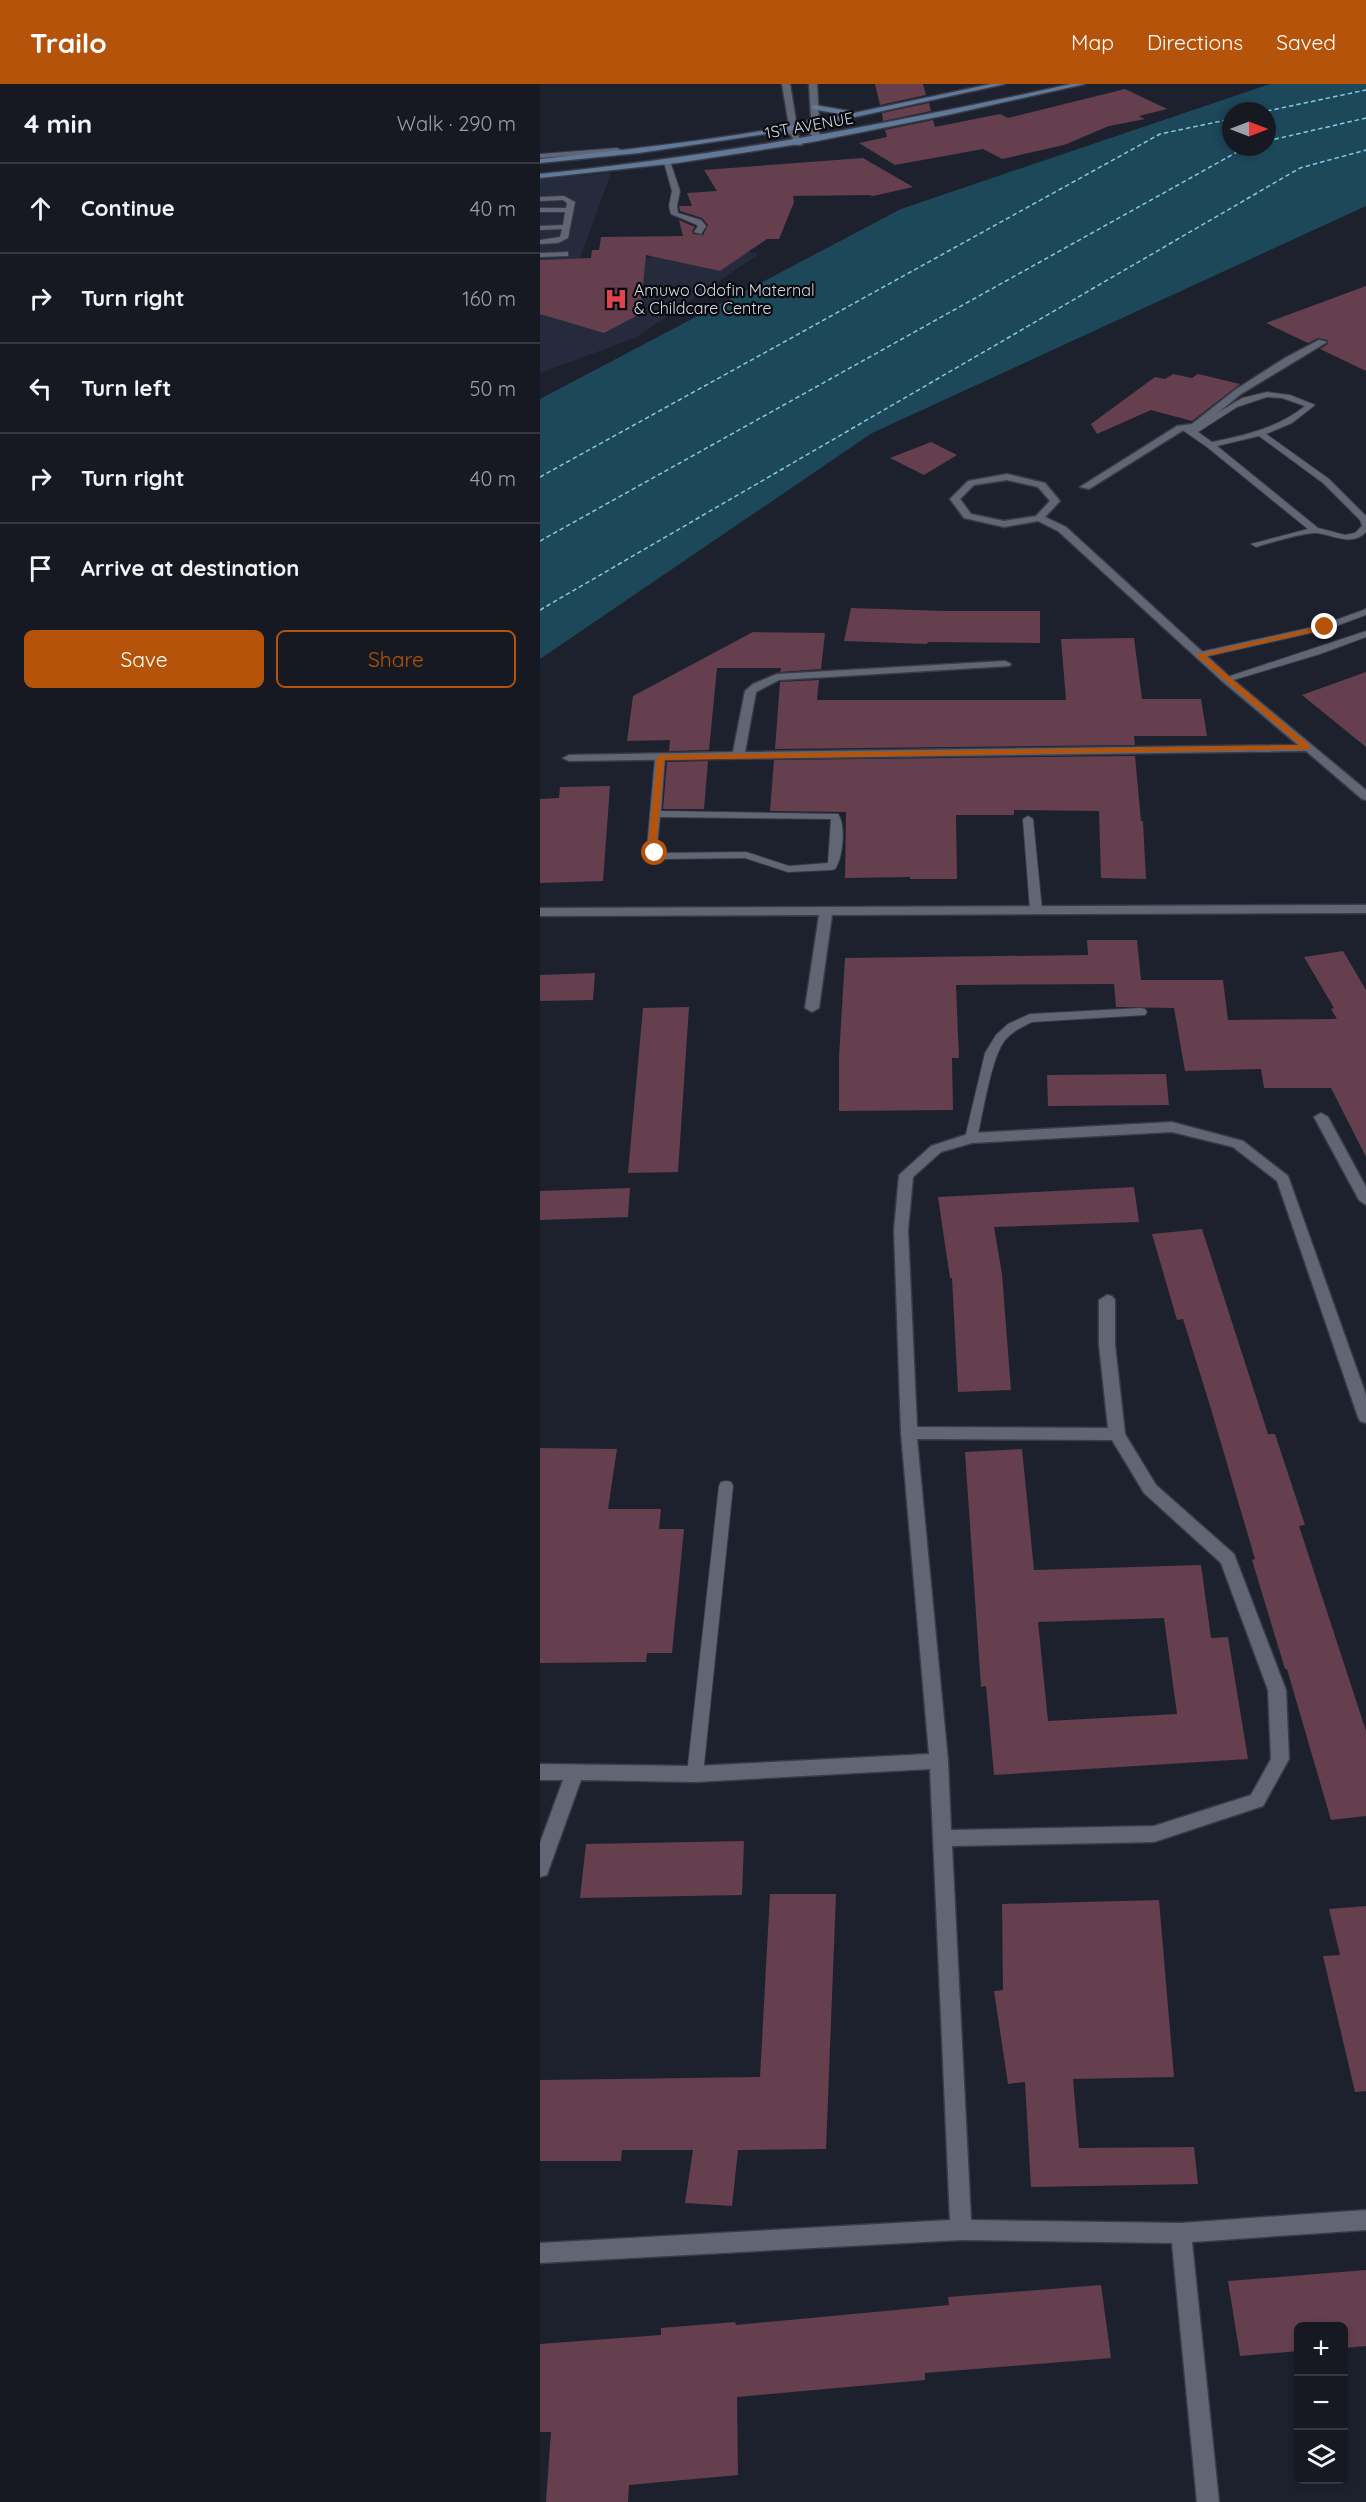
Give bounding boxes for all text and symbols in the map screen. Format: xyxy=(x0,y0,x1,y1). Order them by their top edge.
text: Trailo xyxy=(30,25,107,60)
text: Map xyxy=(1071,29,1114,55)
text: Directions xyxy=(1147,29,1243,55)
text: Saved xyxy=(1276,29,1336,55)
north arrow xyxy=(1222,102,1276,156)
text: 4 min xyxy=(24,107,92,140)
street label: 1ST AVENUE xyxy=(763,107,855,143)
text: Walk · 290 m xyxy=(397,111,516,136)
icon: ahead xyxy=(24,192,57,225)
text: Continue xyxy=(81,194,175,222)
text: 40 m xyxy=(470,196,516,221)
place label: Amuwo Odofin Maternal & Childcare Centre xyxy=(634,280,815,318)
icon: right xyxy=(24,282,57,315)
text: Turn right xyxy=(81,284,185,312)
text: 160 m xyxy=(462,286,516,311)
hospital icon: Amuwo Odofin Maternal & Childcare Centre xyxy=(603,286,629,312)
icon: left xyxy=(24,372,57,405)
text: Turn left xyxy=(81,374,171,402)
text: 50 m xyxy=(470,376,516,401)
icon: right xyxy=(24,462,57,495)
text: Turn right xyxy=(81,464,185,492)
text: 40 m xyxy=(470,466,516,491)
icon: arrive xyxy=(24,552,57,585)
text: Arrive at destination xyxy=(81,554,299,582)
route end xyxy=(1311,613,1337,639)
button: Save xyxy=(24,630,264,688)
button: Share xyxy=(276,630,516,688)
route start xyxy=(641,839,667,865)
map controls xyxy=(1294,2322,1348,2484)
button: + xyxy=(1294,2322,1348,2376)
button: − xyxy=(1294,2376,1348,2430)
button: layers xyxy=(1294,2430,1348,2484)

